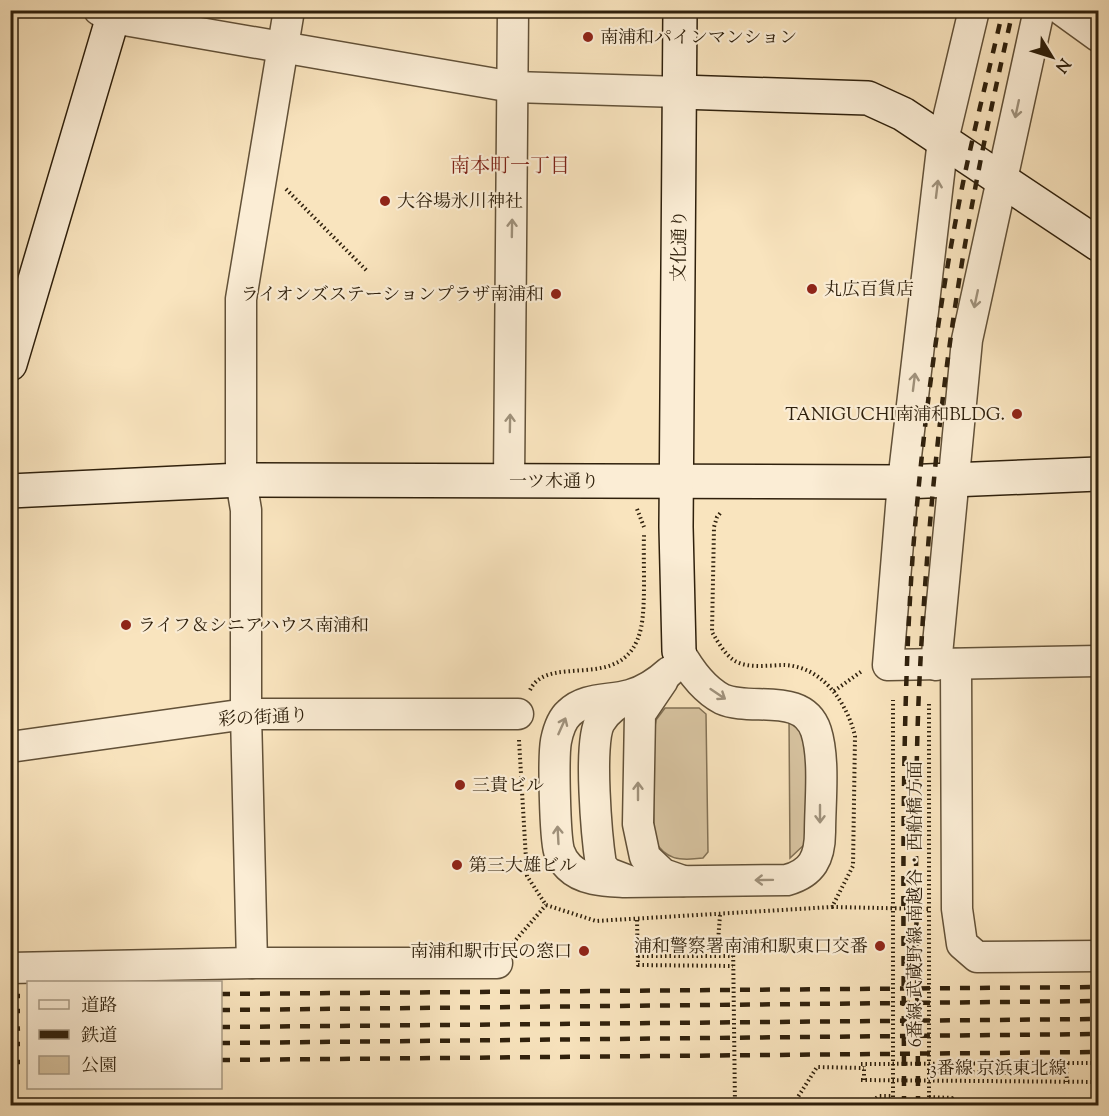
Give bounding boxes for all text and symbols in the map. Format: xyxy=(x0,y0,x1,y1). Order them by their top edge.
place label: 南浦和パインマンション xyxy=(600,26,797,52)
north arrow xyxy=(1022,27,1082,87)
marker: 南浦和パインマンション xyxy=(581,30,595,44)
text: N xyxy=(1049,53,1075,77)
one-way arrow xyxy=(1011,99,1023,118)
district label: 南本町一丁目 xyxy=(450,153,570,182)
one-way arrow xyxy=(932,179,943,199)
place label: 大谷場氷川神社 xyxy=(397,190,523,216)
marker: 大谷場氷川神社 xyxy=(378,194,392,208)
street label: 文化通り xyxy=(667,210,695,282)
one-way arrow xyxy=(506,218,518,238)
place label: 丸広百貨店 xyxy=(824,278,914,304)
marker: 丸広百貨店 xyxy=(805,282,819,296)
place label: ライオンズステーションプラザ南浦和 xyxy=(241,283,544,309)
marker: ライオンズステーションプラザ南浦和 xyxy=(549,287,563,301)
one-way arrow xyxy=(970,289,981,308)
one-way arrow xyxy=(909,373,920,393)
place label: TANIGUCHI南浦和BLDG. xyxy=(785,403,1005,429)
marker: TANIGUCHI南浦和BLDG. xyxy=(1010,407,1024,421)
one-way arrow xyxy=(504,413,516,433)
street label: 一ツ木通り xyxy=(509,470,599,496)
place label: ライフ＆シニアハウス南浦和 xyxy=(138,614,369,640)
marker: ライフ＆シニアハウス南浦和 xyxy=(119,618,133,632)
one-way arrow xyxy=(709,688,725,700)
street label: 彩の街通り xyxy=(217,704,309,734)
one-way arrow xyxy=(556,717,568,735)
street label: 6番線 武蔵野線 南越谷・西船橋方面 xyxy=(904,761,930,1047)
place label: 三貴ビル xyxy=(472,774,544,800)
marker: 三貴ビル xyxy=(453,778,467,792)
one-way arrow xyxy=(632,781,644,801)
one-way arrow xyxy=(814,803,826,823)
one-way arrow xyxy=(552,826,563,846)
place label: 第三大雄ビル xyxy=(469,854,577,880)
marker: 第三大雄ビル xyxy=(450,858,464,872)
one-way arrow xyxy=(754,874,774,886)
place label: 浦和警察署南浦和駅東口交番 xyxy=(634,935,868,961)
marker: 浦和警察署南浦和駅東口交番 xyxy=(873,939,887,953)
place label: 南浦和駅市民の窓口 xyxy=(410,940,572,966)
marker: 南浦和駅市民の窓口 xyxy=(577,944,591,958)
legend xyxy=(27,981,222,1089)
text: 道路 xyxy=(81,994,117,1020)
text: 鉄道 xyxy=(81,1024,117,1050)
text: 公園 xyxy=(81,1054,117,1080)
street label: 3番線 京浜東北線 xyxy=(929,1057,1067,1083)

